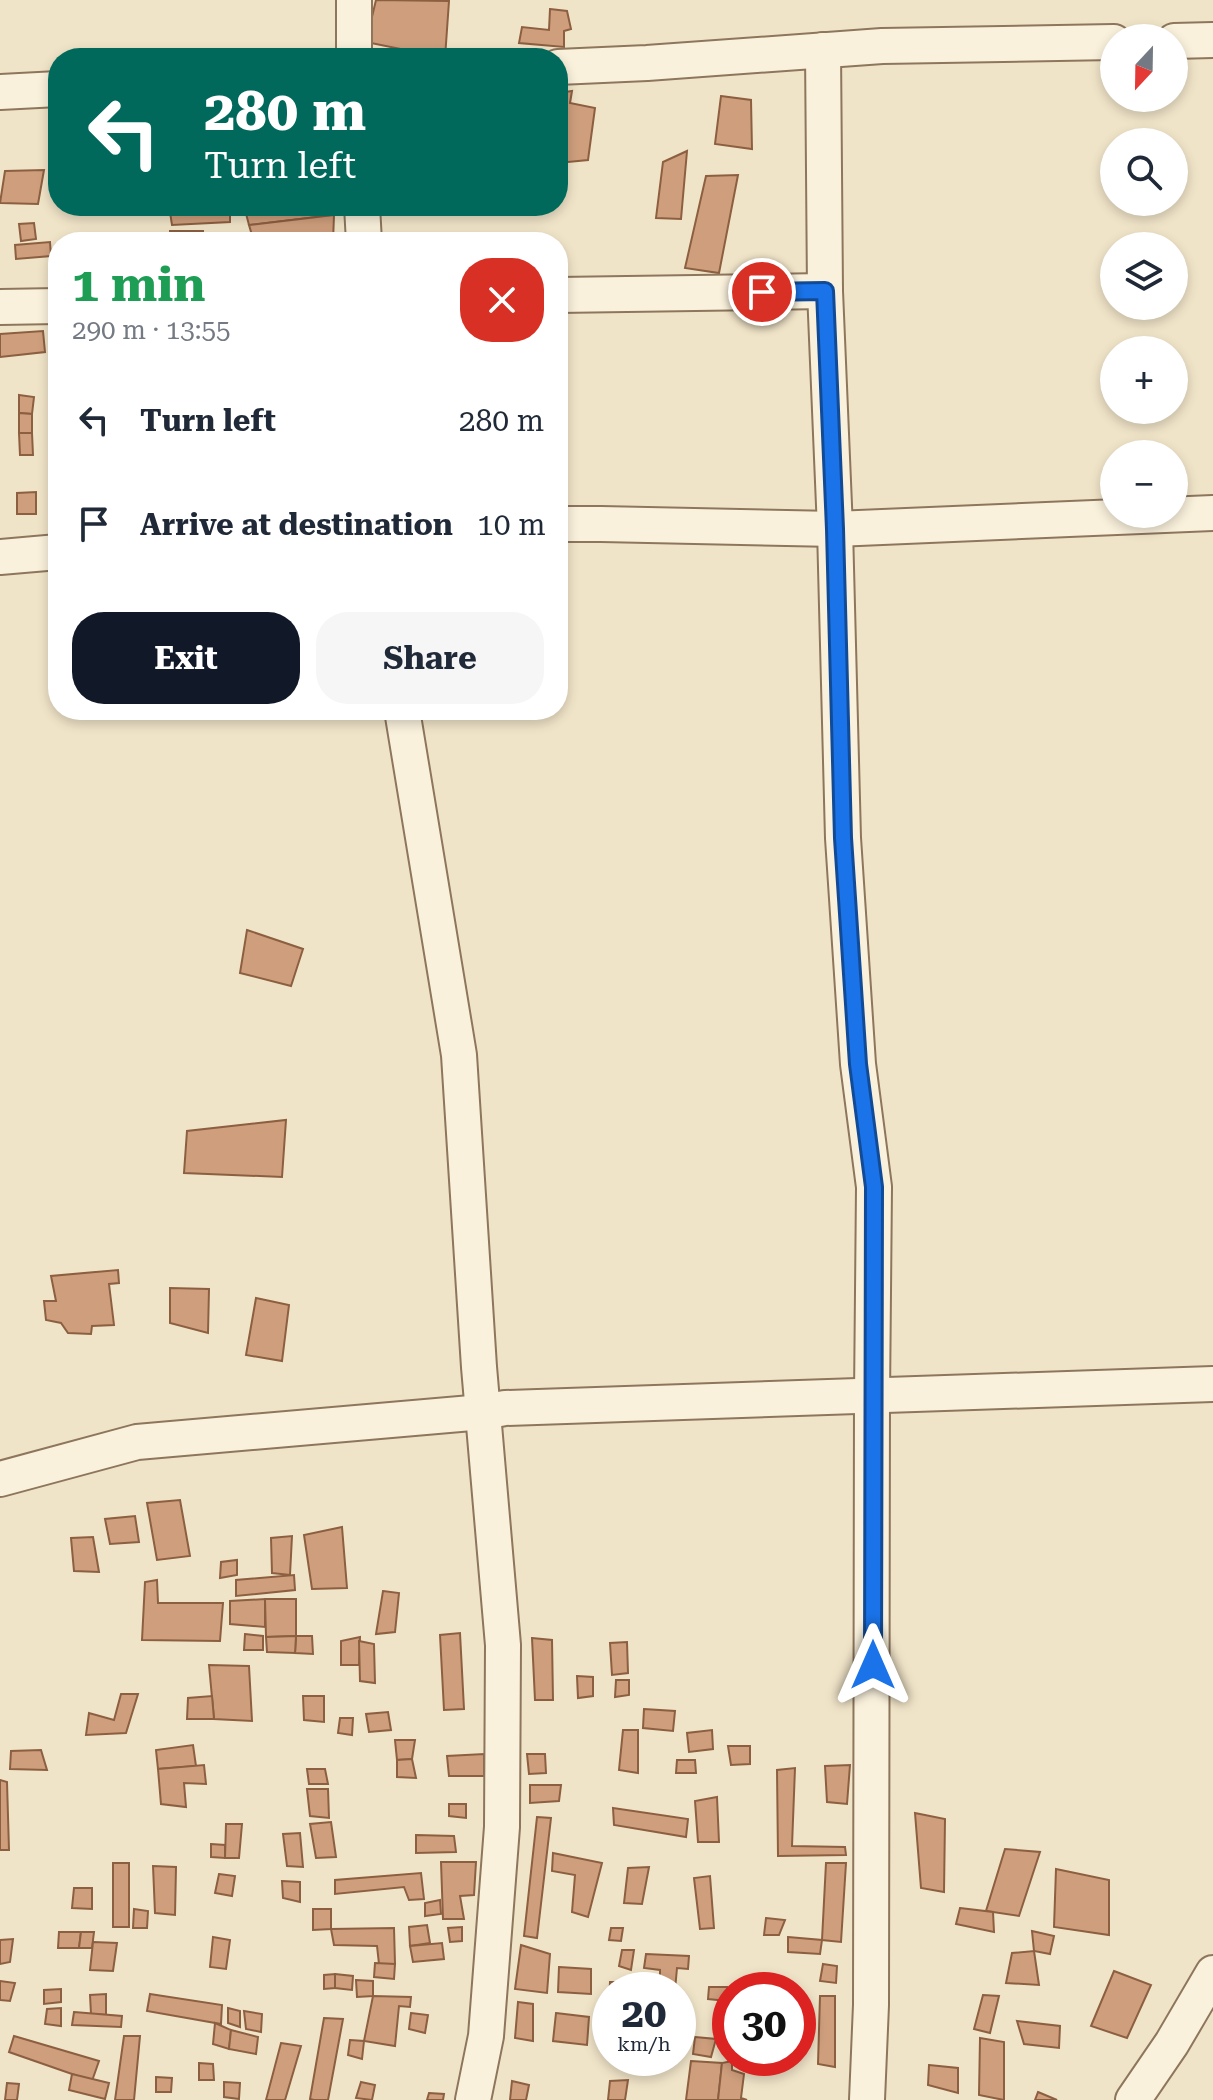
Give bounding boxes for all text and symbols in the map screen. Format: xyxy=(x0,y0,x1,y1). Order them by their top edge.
north arrow xyxy=(1100,24,1188,112)
map controls xyxy=(1100,24,1188,528)
text: 280 m xyxy=(204,78,366,144)
icon: left xyxy=(72,80,176,184)
button: search xyxy=(1100,128,1188,216)
text: Turn left xyxy=(204,145,356,187)
button: layers xyxy=(1100,232,1188,320)
text: 1 min xyxy=(72,257,205,313)
button: close xyxy=(460,258,544,342)
pin xyxy=(728,258,796,326)
icon: arrive xyxy=(740,270,784,314)
text: 290 m · 13:55 xyxy=(72,315,231,345)
button: + xyxy=(1100,336,1188,424)
icon: left xyxy=(72,398,116,442)
text: Turn left xyxy=(140,403,276,438)
text: 280 m xyxy=(459,403,544,438)
button: − xyxy=(1100,440,1188,528)
icon: arrive xyxy=(72,502,116,546)
text: Arrive at destination xyxy=(140,507,453,542)
text: 10 m xyxy=(477,507,546,542)
button: Exit xyxy=(72,612,300,704)
button: Share xyxy=(316,612,544,704)
position arrow xyxy=(831,1623,915,1707)
speed limit sign: 30 xyxy=(712,1972,816,2076)
text: 20 xyxy=(622,1990,666,2037)
text: km/h xyxy=(617,2032,671,2056)

